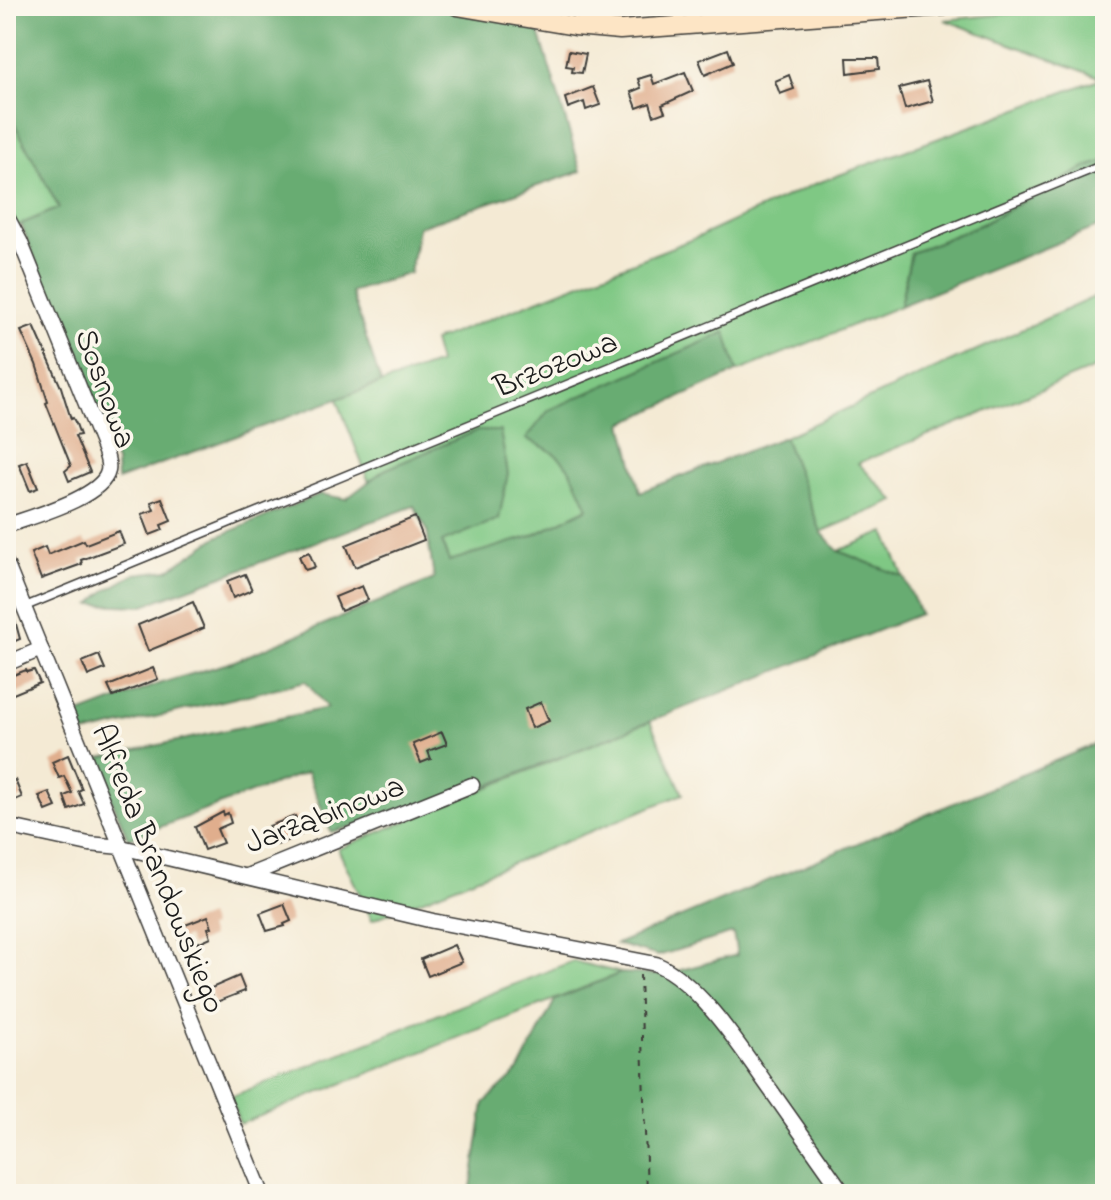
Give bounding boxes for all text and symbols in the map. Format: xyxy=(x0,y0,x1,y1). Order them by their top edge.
street label: Brzozowa xyxy=(486,320,625,413)
street label: Sosnowa xyxy=(60,323,147,456)
street label: Alfreda Brandowskiego xyxy=(77,718,236,1021)
street label: Jarząbinowa xyxy=(239,764,412,868)

